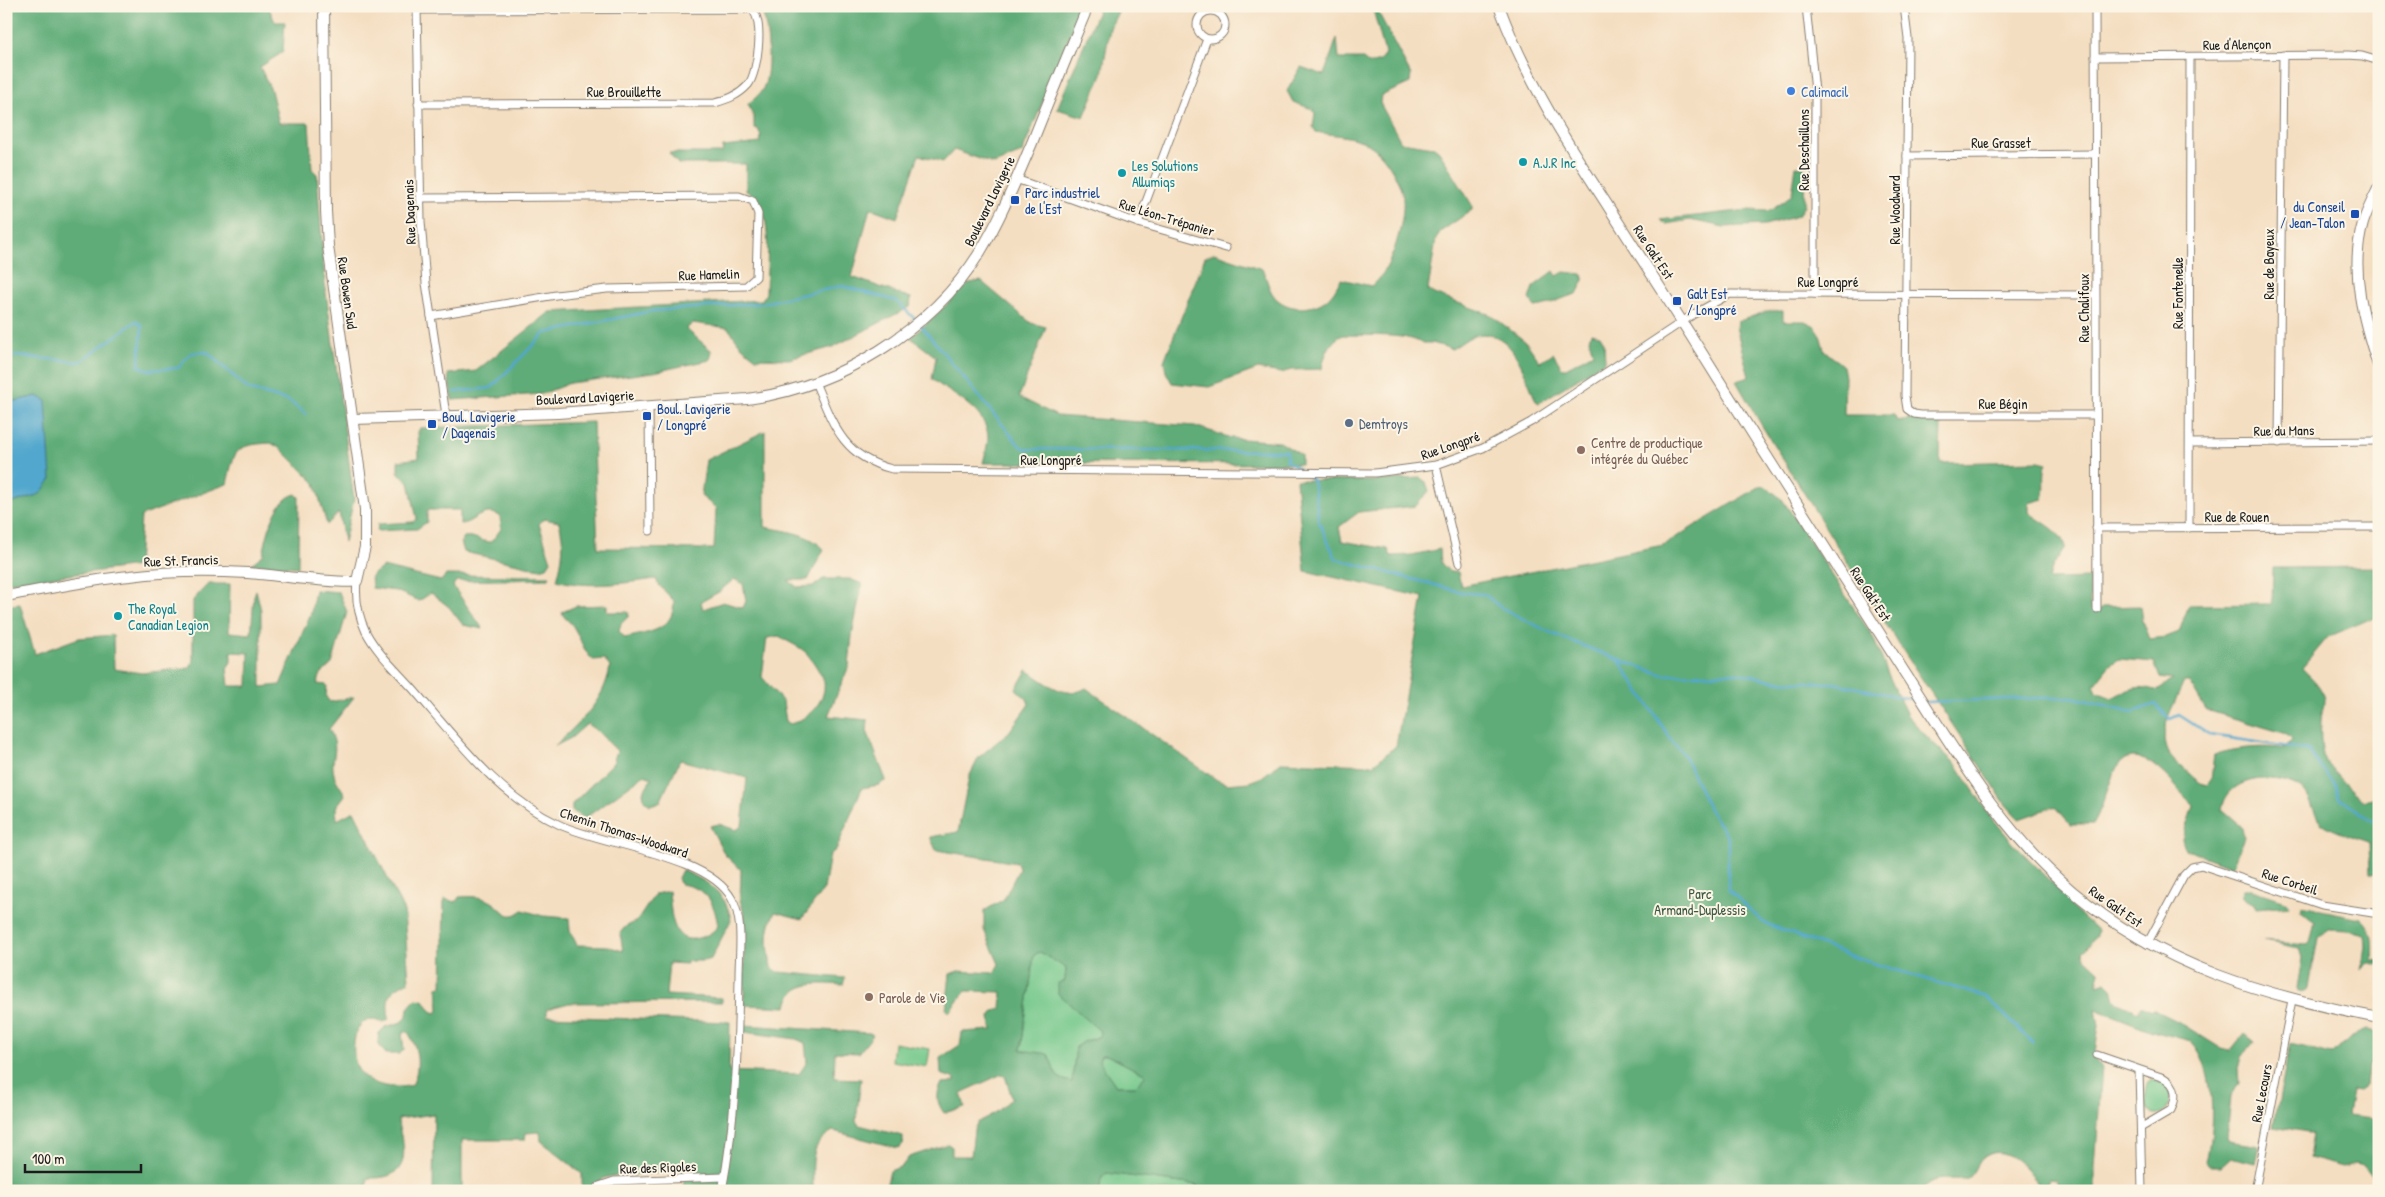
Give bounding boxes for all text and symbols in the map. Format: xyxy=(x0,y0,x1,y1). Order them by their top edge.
street label: Rue d'Alençon xyxy=(2203,34,2271,54)
street label: Rue Brouillette xyxy=(587,82,662,101)
place label: Calimacil xyxy=(1801,82,1849,101)
marker: Calimacil xyxy=(1785,85,1797,97)
street label: Rue Deschaillons xyxy=(1794,109,1813,191)
street label: Rue Grasset xyxy=(1971,133,2031,152)
street label: Boulevard Lavigerie xyxy=(959,152,1020,250)
place label: A.J.R Inc xyxy=(1533,153,1576,172)
place label: Les Solutions Allumiqs xyxy=(1132,156,1198,192)
marker: A.J.R Inc xyxy=(1517,156,1529,168)
marker: Les Solutions Allumiqs xyxy=(1116,167,1128,179)
street label: Rue Woodward xyxy=(1885,175,1904,244)
street label: Rue Dagenais xyxy=(398,179,421,245)
place label: Parc industriel de l'Est xyxy=(1025,183,1100,218)
marker: Parc industriel de l'Est xyxy=(1009,194,1021,206)
street label: Rue Léon-Trépanier xyxy=(1117,194,1217,242)
place label: du Conseil / Jean-Talon xyxy=(2280,197,2345,232)
marker: du Conseil / Jean-Talon xyxy=(2349,208,2361,220)
street label: Rue Galt Est xyxy=(1629,221,1679,283)
street label: Rue de Bayeux xyxy=(2259,229,2279,299)
street label: Rue Bowen Sud xyxy=(334,256,363,331)
street label: Rue Fontenelle xyxy=(2168,257,2187,329)
street label: Rue Hamelin xyxy=(678,263,740,285)
street label: Rue Longpré xyxy=(1797,272,1859,292)
street label: Rue Chalifoux xyxy=(2074,273,2093,343)
place label: Galt Est / Longpré xyxy=(1687,284,1737,320)
marker: Galt Est / Longpré xyxy=(1671,295,1683,307)
street label: Boulevard Lavigerie xyxy=(535,385,635,410)
street label: Rue Bégin xyxy=(1978,394,2028,414)
place label: Boul. Lavigerie / Longpré xyxy=(657,399,731,435)
place label: Boul. Lavigerie / Dagenais xyxy=(442,407,516,443)
marker: Boul. Lavigerie / Longpré xyxy=(641,410,653,422)
place label: Demtroys xyxy=(1359,414,1408,434)
marker: Demtroys xyxy=(1343,417,1355,429)
marker: Boul. Lavigerie / Dagenais xyxy=(426,418,438,430)
street label: Rue du Mans xyxy=(2254,420,2314,440)
street label: Rue Longpré xyxy=(1418,426,1483,465)
place label: Centre de productique intégrée du Québec xyxy=(1591,433,1703,469)
marker: Centre de productique intégrée du Québec xyxy=(1575,444,1587,456)
street label: Rue Longpré xyxy=(1020,450,1082,470)
street label: Rue de Rouen xyxy=(2205,507,2269,526)
street label: Rue St. Francis xyxy=(143,549,219,571)
street label: Rue Galt Est xyxy=(1846,563,1896,625)
place label: The Royal Canadian Legion xyxy=(128,599,209,635)
marker: The Royal Canadian Legion xyxy=(112,610,124,622)
street label: Chemin Thomas-Woodward xyxy=(558,802,691,862)
street label: Rue Corbeil xyxy=(2260,863,2321,899)
street label: Rue Galt Est xyxy=(2086,881,2147,931)
park label: Parc Armand-Duplessis xyxy=(1654,884,1746,920)
place label: Parole de Vie xyxy=(879,988,946,1007)
marker: Parole de Vie xyxy=(863,991,875,1003)
street label: Rue Lecours xyxy=(2246,1062,2276,1124)
scale bar xyxy=(25,1142,141,1174)
text: 100 m xyxy=(32,1148,65,1169)
street label: Rue des Rigoles xyxy=(619,1156,697,1179)

